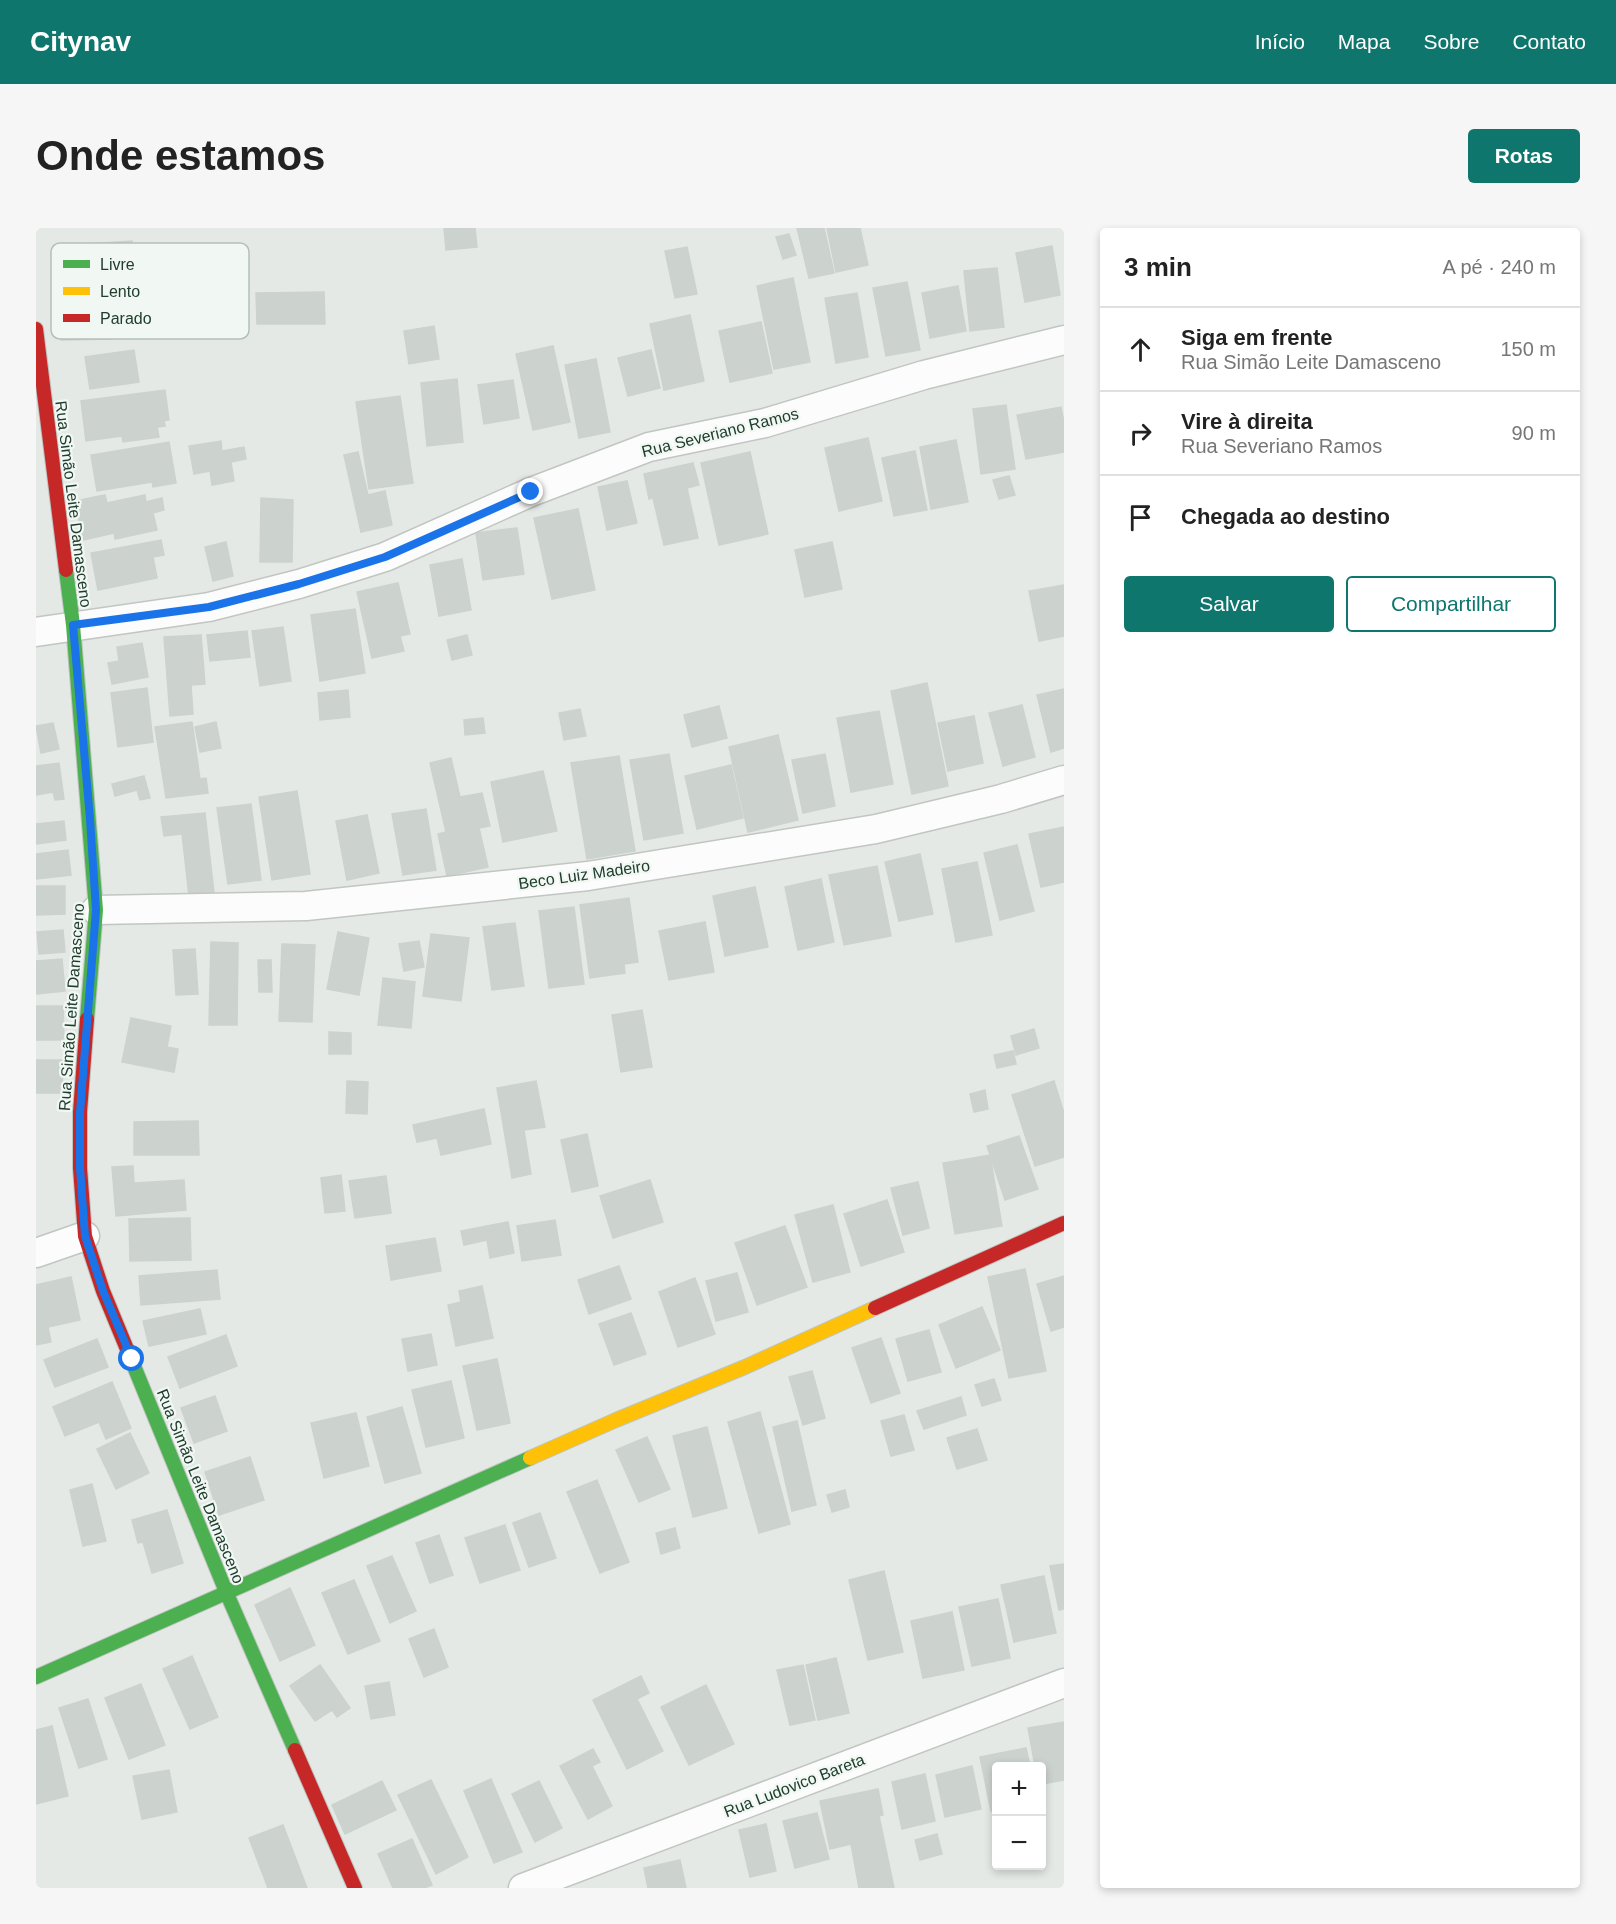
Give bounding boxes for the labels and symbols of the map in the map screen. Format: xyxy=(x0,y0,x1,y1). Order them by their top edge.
legend xyxy=(51,243,249,339)
text: Livre xyxy=(100,256,135,273)
text: Lento xyxy=(100,283,140,300)
text: Parado xyxy=(100,310,152,327)
street label: Rua Simão Leite Damasceno xyxy=(52,400,95,608)
street label: Rua Severiano Ramos xyxy=(640,405,800,460)
route end xyxy=(517,478,543,504)
street label: Beco Luiz Madeiro xyxy=(517,857,651,892)
street label: Rua Simão Leite Damasceno xyxy=(56,903,87,1111)
route start xyxy=(118,1345,144,1371)
street label: Rua Simão Leite Damasceno xyxy=(154,1387,247,1586)
street label: Rua Ludovico Bareta xyxy=(721,1751,867,1820)

